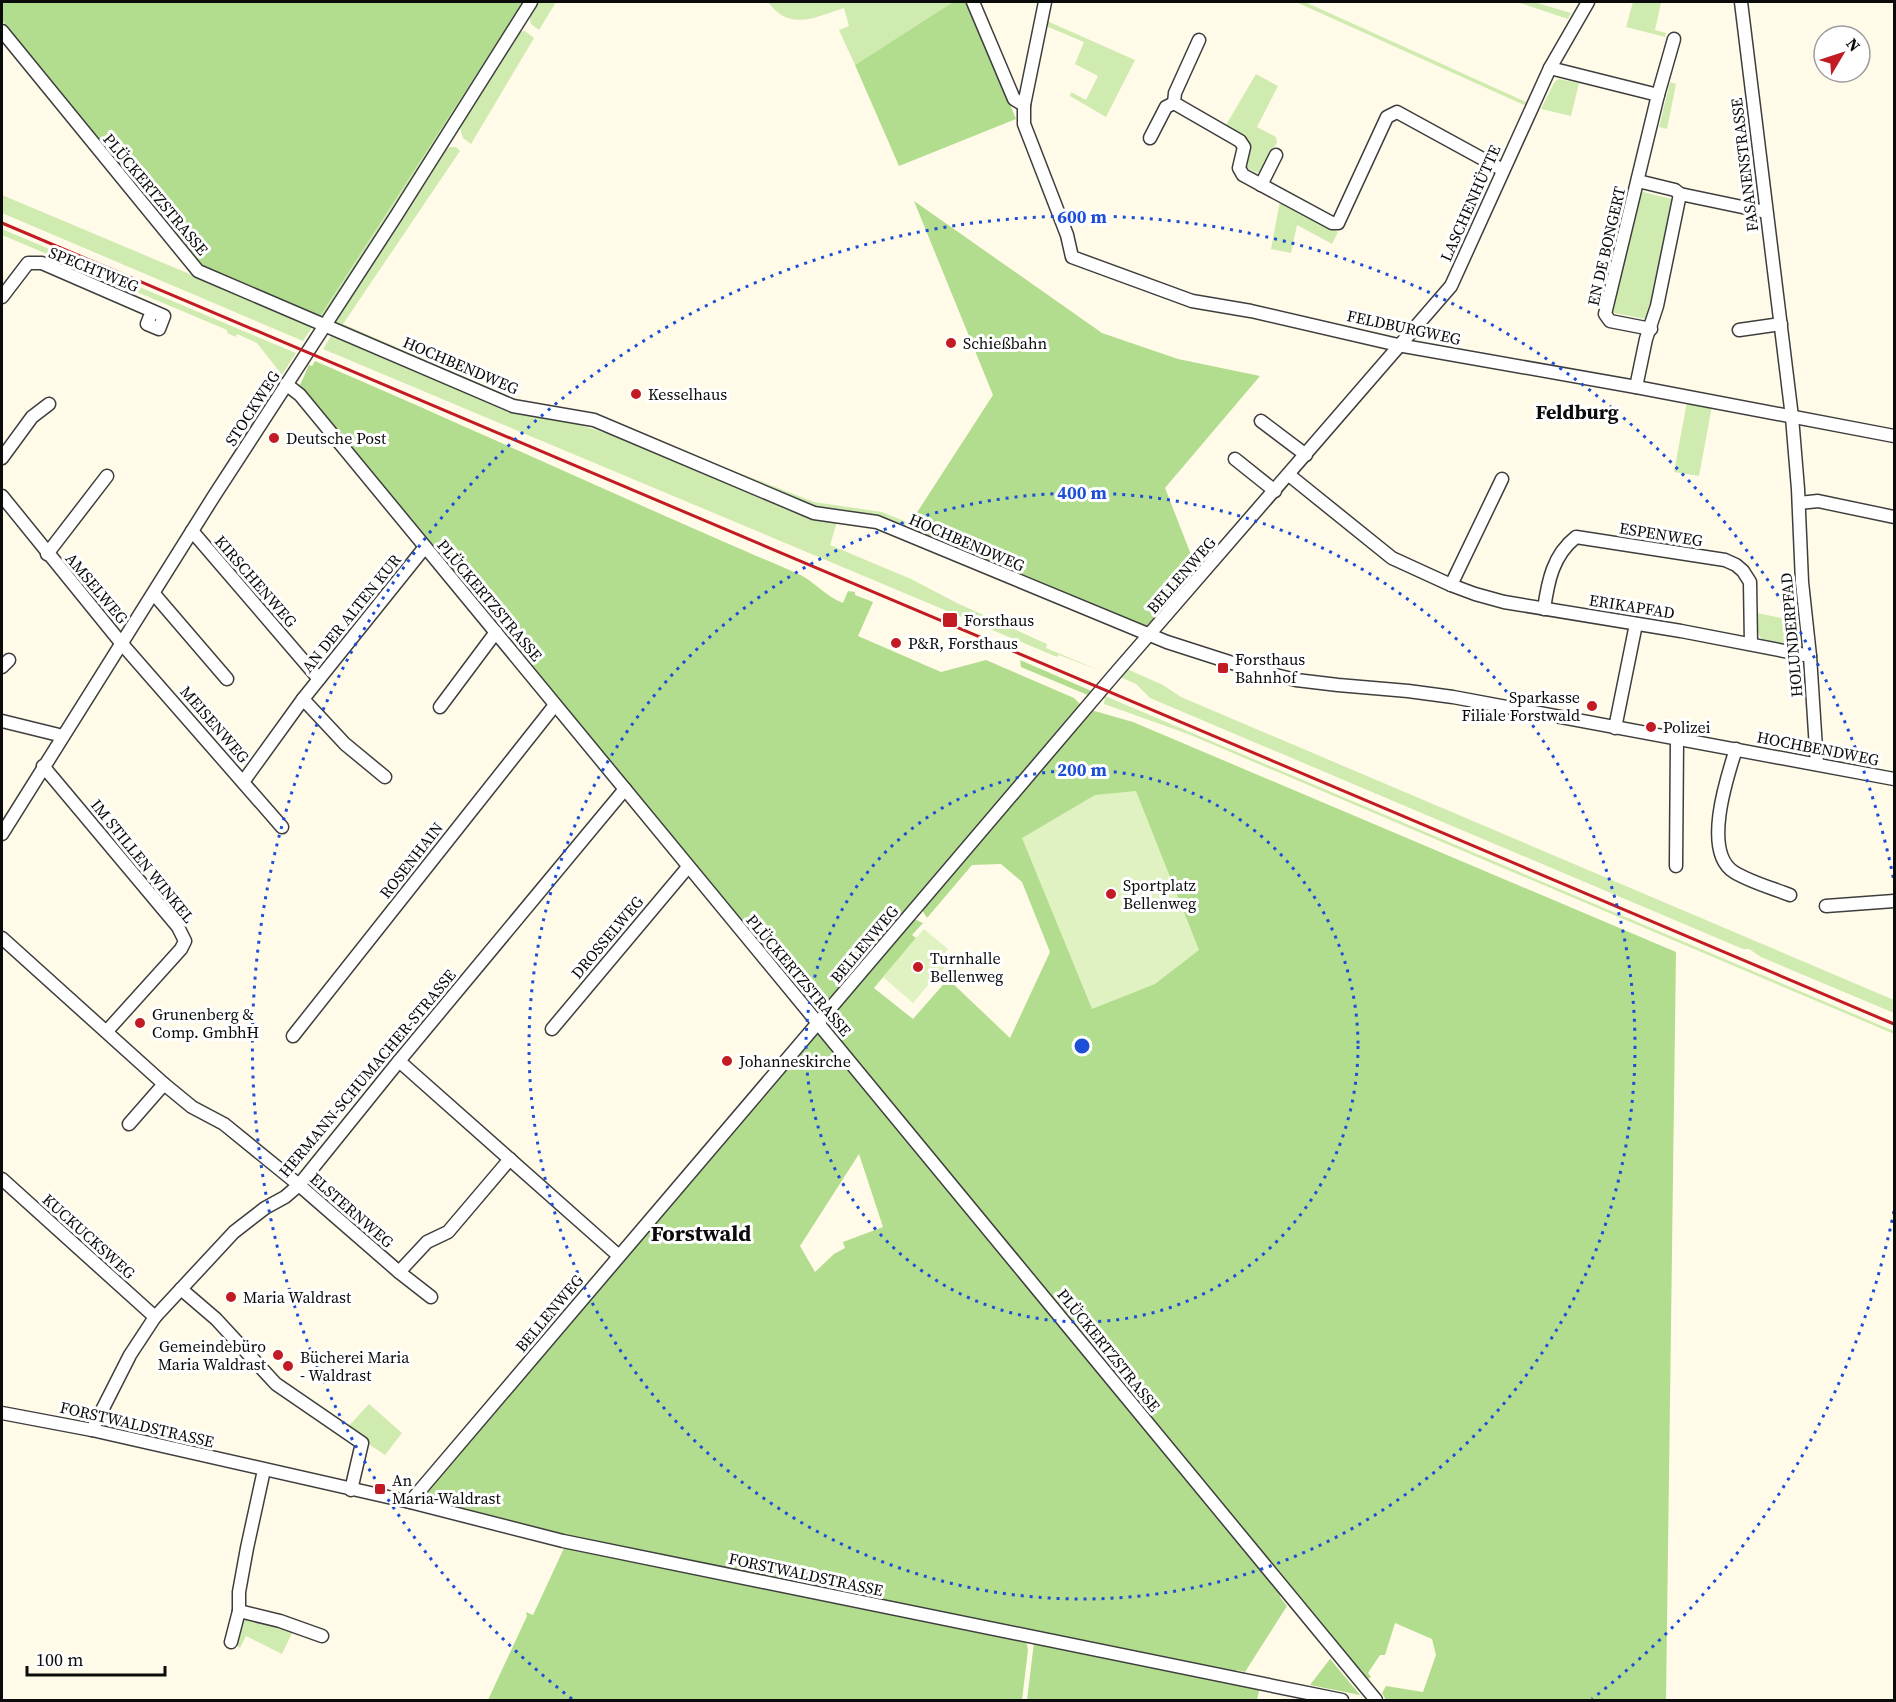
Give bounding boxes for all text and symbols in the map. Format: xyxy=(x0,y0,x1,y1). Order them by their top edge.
north arrow xyxy=(1812,24,1872,84)
text: N xyxy=(1841,33,1866,56)
street label: FASANENSTRASSE xyxy=(1725,97,1763,233)
street label: PLÜCKERTZSTRASSE xyxy=(98,128,214,260)
street label: LASCHENHÜTTE xyxy=(1434,141,1506,265)
street label: EN DE BONGERT xyxy=(1582,184,1630,308)
text: 600 m xyxy=(1057,204,1107,229)
street label: SPECHTWEG xyxy=(46,241,142,297)
street label: FELDBURGWEG xyxy=(1345,304,1463,350)
street label: HOCHBENDWEG xyxy=(400,331,522,399)
place label: Schießbahn xyxy=(963,332,1048,354)
marker: Schießbahn xyxy=(944,336,958,350)
street label: STOCKWEG xyxy=(219,366,285,450)
place label: Kesselhaus xyxy=(648,383,727,405)
marker: Kesselhaus xyxy=(629,387,643,401)
district label: Feldburg xyxy=(1535,398,1619,426)
place label: Deutsche Post xyxy=(286,427,387,449)
marker: Deutsche Post xyxy=(267,431,281,445)
text: 400 m xyxy=(1057,480,1107,505)
street label: HOCHBENDWEG xyxy=(906,508,1028,576)
street label: ESPENWEG xyxy=(1618,517,1704,551)
street label: KIRSCHENWEG xyxy=(210,530,302,632)
street label: BELLENWEG xyxy=(1141,532,1221,618)
street label: PLÜCKERTZSTRASSE xyxy=(432,534,548,666)
street label: AMSELWEG xyxy=(61,548,133,628)
street label: AN DER ALTEN KUR xyxy=(296,549,406,677)
street label: HOLUNDERPFAD xyxy=(1775,572,1807,698)
street label: ERIKAPFAD xyxy=(1588,588,1676,624)
place label: Forsthaus xyxy=(964,609,1034,631)
marker: Forsthaus xyxy=(941,611,959,629)
place label: P&R, Forsthaus xyxy=(908,632,1018,654)
marker: P&R, Forsthaus xyxy=(889,636,903,650)
place label: Forsthaus Bahnhof xyxy=(1235,648,1305,688)
marker: Forsthaus Bahnhof xyxy=(1216,661,1230,675)
street label: MEISENWEG xyxy=(175,681,255,767)
place label: Sparkasse Filiale Forstwald xyxy=(1462,686,1580,726)
marker: Sparkasse Filiale Forstwald xyxy=(1585,699,1599,713)
place label: Polizei xyxy=(1663,716,1711,738)
marker: Polizei xyxy=(1644,720,1658,734)
street label: HOCHBENDWEG xyxy=(1755,725,1881,771)
text: 200 m xyxy=(1057,757,1107,782)
street label: IM STILLEN WINKEL xyxy=(86,794,200,928)
street label: ROSENHAIN xyxy=(374,817,448,903)
place label: Sportplatz Bellenweg xyxy=(1123,874,1196,914)
marker: Sportplatz Bellenweg xyxy=(1104,887,1118,901)
street label: DROSSELWEG xyxy=(566,891,648,983)
street label: BELLENWEG xyxy=(825,900,903,988)
street label: PLÜCKERTZSTRASSE xyxy=(741,909,857,1041)
place label: Turnhalle Bellenweg xyxy=(930,947,1003,987)
marker: Turnhalle Bellenweg xyxy=(911,960,925,974)
street label: HERMANN-SCHUMACHER-STRASSE xyxy=(273,964,461,1182)
place label: Grunenberg & Comp. GmbhH xyxy=(152,1003,259,1043)
marker: Grunenberg & Comp. GmbhH xyxy=(133,1016,147,1030)
centre of rings xyxy=(1072,1036,1092,1056)
place label: Johanneskirche xyxy=(738,1050,851,1072)
marker: Johanneskirche xyxy=(720,1054,734,1068)
street label: ELSTERNWEG xyxy=(305,1167,399,1253)
street label: KUCKUCKSWEG xyxy=(38,1188,140,1284)
district label: Forstwald xyxy=(651,1218,751,1248)
street label: BELLENWEG xyxy=(510,1269,588,1357)
street label: PLÜCKERTZSTRASSE xyxy=(1052,1284,1166,1417)
place label: Maria Waldrast xyxy=(243,1286,352,1308)
marker: Maria Waldrast xyxy=(224,1290,238,1304)
place label: Gemeindebüro Maria Waldrast xyxy=(158,1335,267,1375)
place label: Bücherei Maria - Waldrast xyxy=(300,1346,410,1386)
marker: Gemeindebüro Maria Waldrast xyxy=(271,1348,285,1362)
marker: Bücherei Maria - Waldrast xyxy=(281,1359,295,1373)
street label: FORSTWALDSTRASSE xyxy=(58,1396,217,1453)
place label: An Maria-Waldrast xyxy=(392,1469,502,1509)
marker: An Maria-Waldrast xyxy=(373,1482,387,1496)
street label: FORSTWALDSTRASSE xyxy=(727,1547,886,1601)
scale bar xyxy=(27,1639,165,1677)
text: 100 m xyxy=(36,1647,83,1672)

